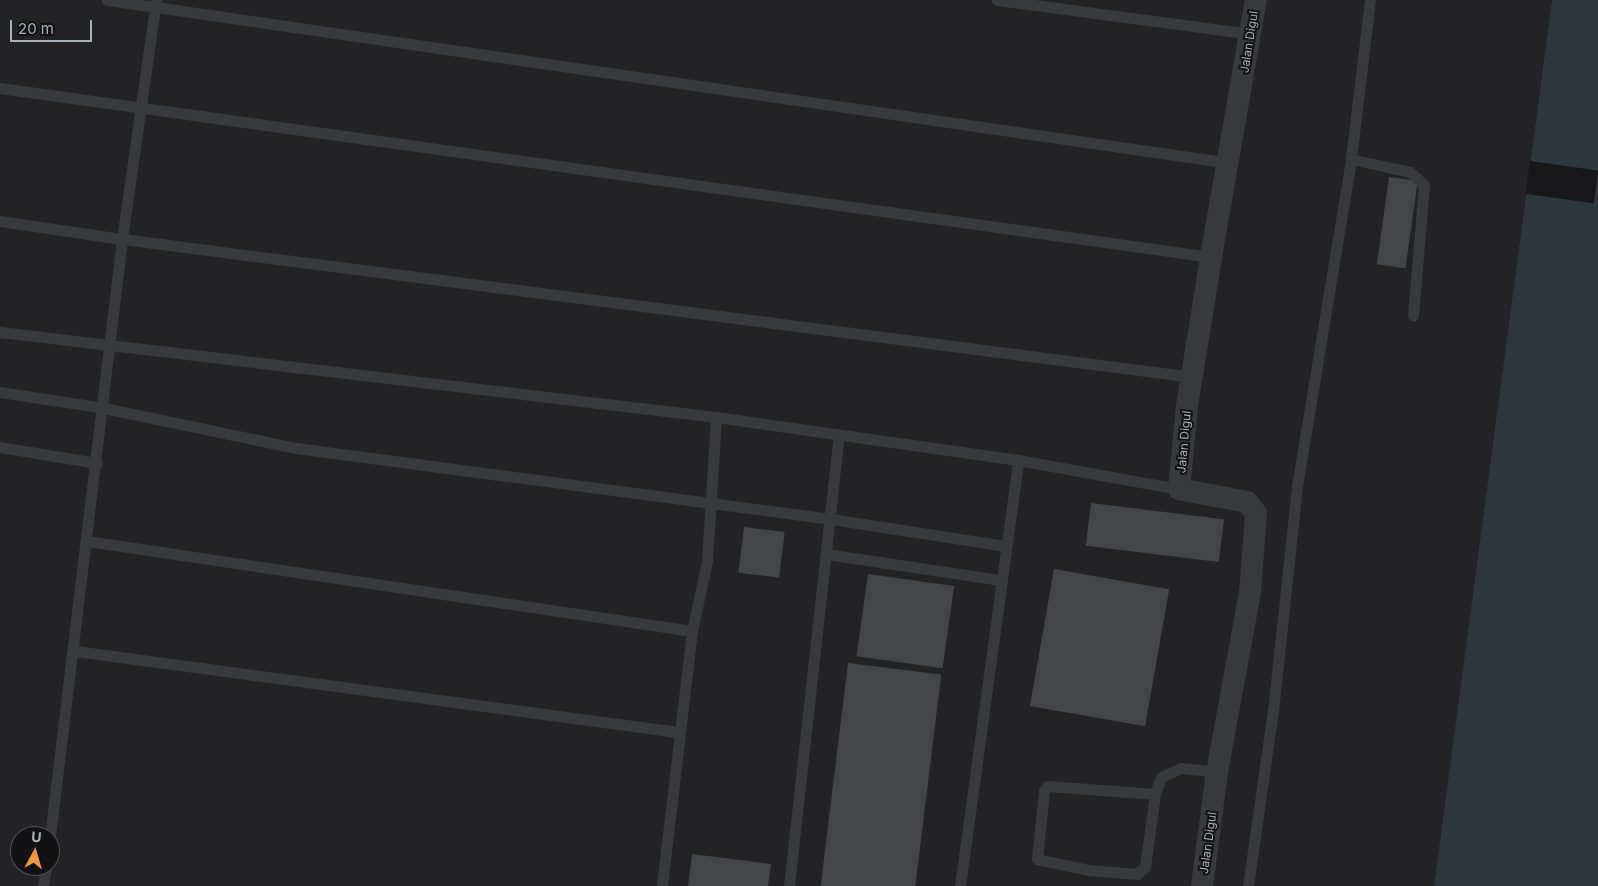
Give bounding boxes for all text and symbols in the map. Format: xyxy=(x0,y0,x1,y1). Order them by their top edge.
scale bar xyxy=(12,10,95,42)
street label: Jalan Digul xyxy=(1237,10,1261,74)
text: 20 m xyxy=(18,19,54,38)
street label: Jalan Digul xyxy=(1174,410,1194,474)
street label: Jalan Digul xyxy=(1197,811,1219,875)
north arrow xyxy=(10,826,60,876)
text: U xyxy=(31,828,43,846)

